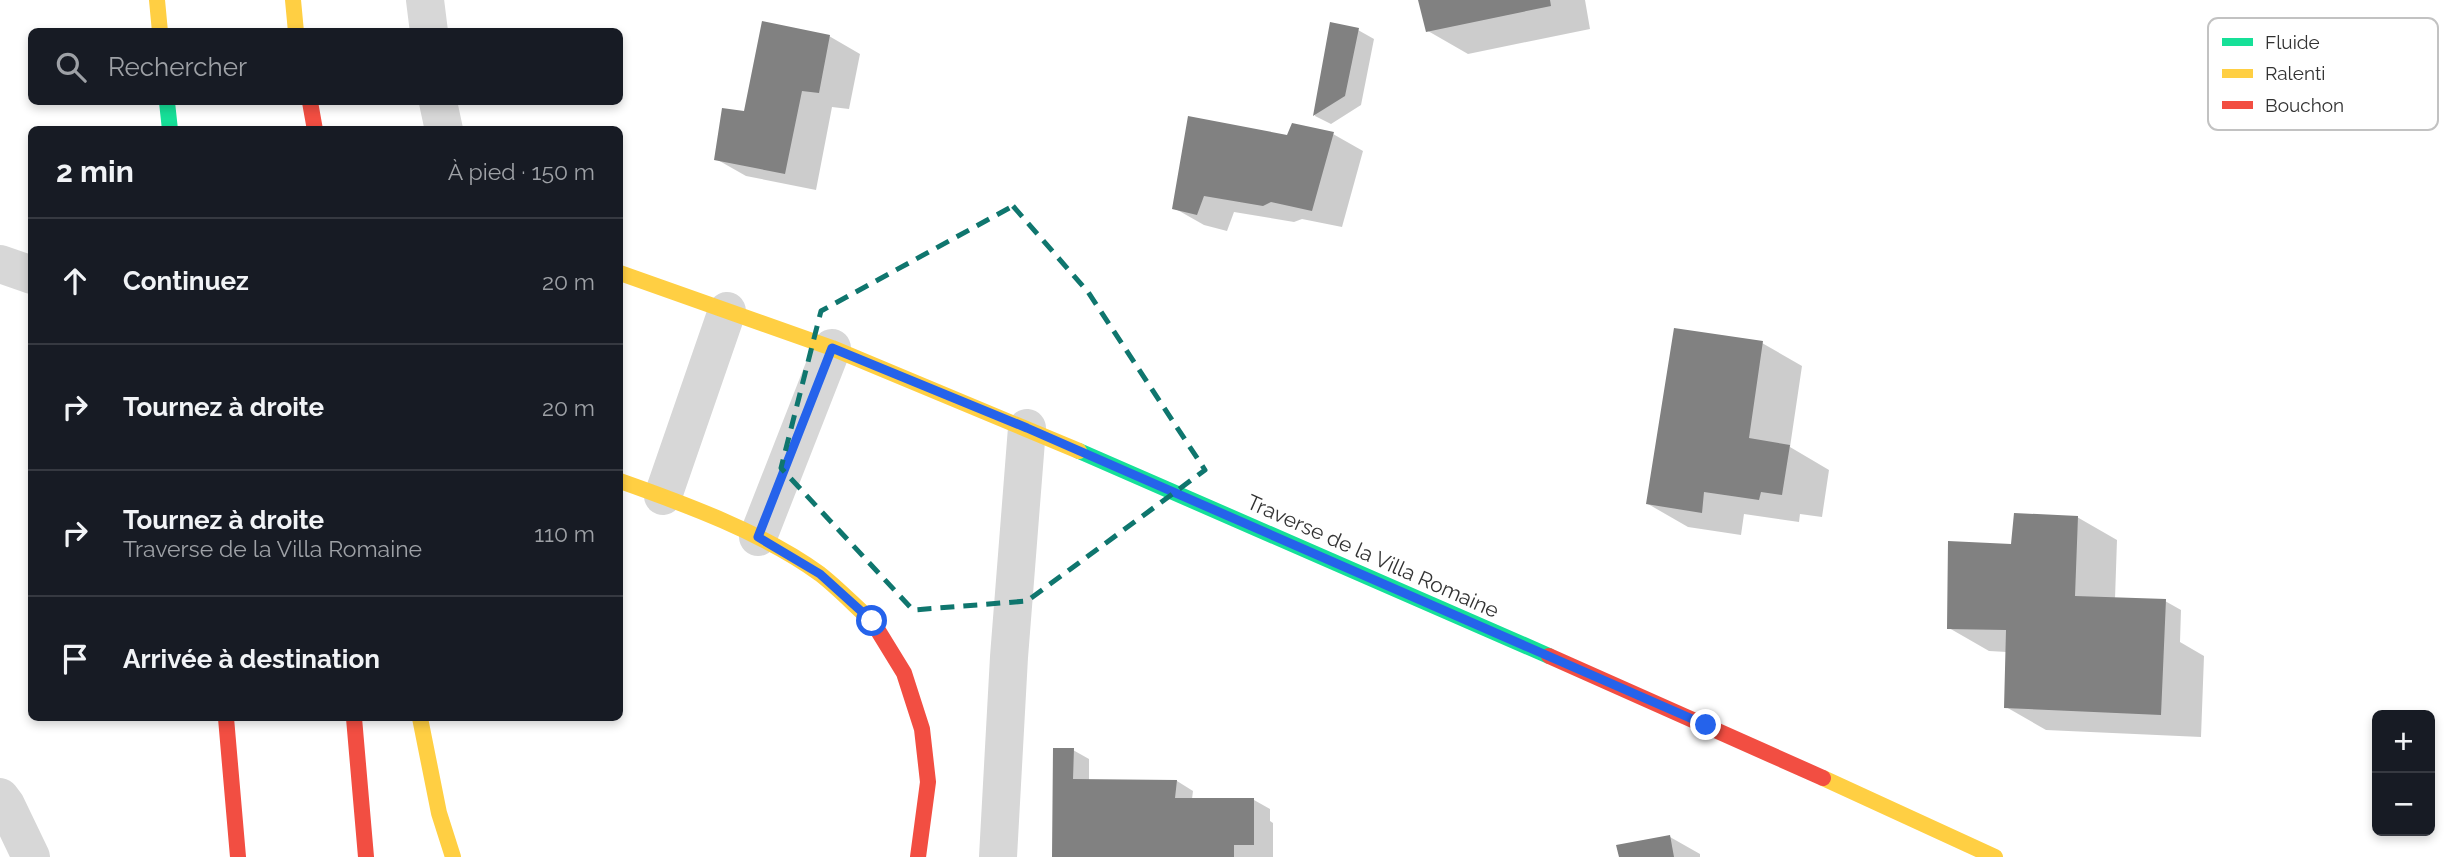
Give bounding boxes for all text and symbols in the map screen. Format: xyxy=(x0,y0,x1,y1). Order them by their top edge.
legend xyxy=(2208,18,2438,130)
search box xyxy=(28,28,623,105)
text: Fluide xyxy=(2265,31,2320,53)
icon: search xyxy=(52,48,90,86)
text: Rechercher xyxy=(108,52,247,82)
text: Ralenti xyxy=(2265,62,2325,84)
text: Bouchon xyxy=(2265,94,2344,116)
text: 2 min xyxy=(56,154,134,189)
text: À pied · 150 m xyxy=(448,158,595,185)
icon: ahead xyxy=(56,262,94,300)
text: Continuez xyxy=(123,266,249,296)
text: 20 m xyxy=(542,268,595,295)
icon: right xyxy=(56,388,94,426)
text: Tournez à droite xyxy=(123,392,324,422)
text: 20 m xyxy=(542,394,595,421)
street label: Traverse de la Villa Romaine xyxy=(1243,489,1503,623)
text: Tournez à droite xyxy=(123,505,324,535)
icon: right xyxy=(56,514,94,552)
text: 110 m xyxy=(534,520,595,547)
text: Traverse de la Villa Romaine xyxy=(123,535,422,562)
route start xyxy=(856,605,887,636)
icon: arrive xyxy=(56,640,94,678)
text: Arrivée à destination xyxy=(123,644,380,674)
route end xyxy=(1690,709,1721,740)
map controls xyxy=(2372,710,2435,836)
button: + xyxy=(2372,710,2435,773)
button: − xyxy=(2372,773,2435,836)

